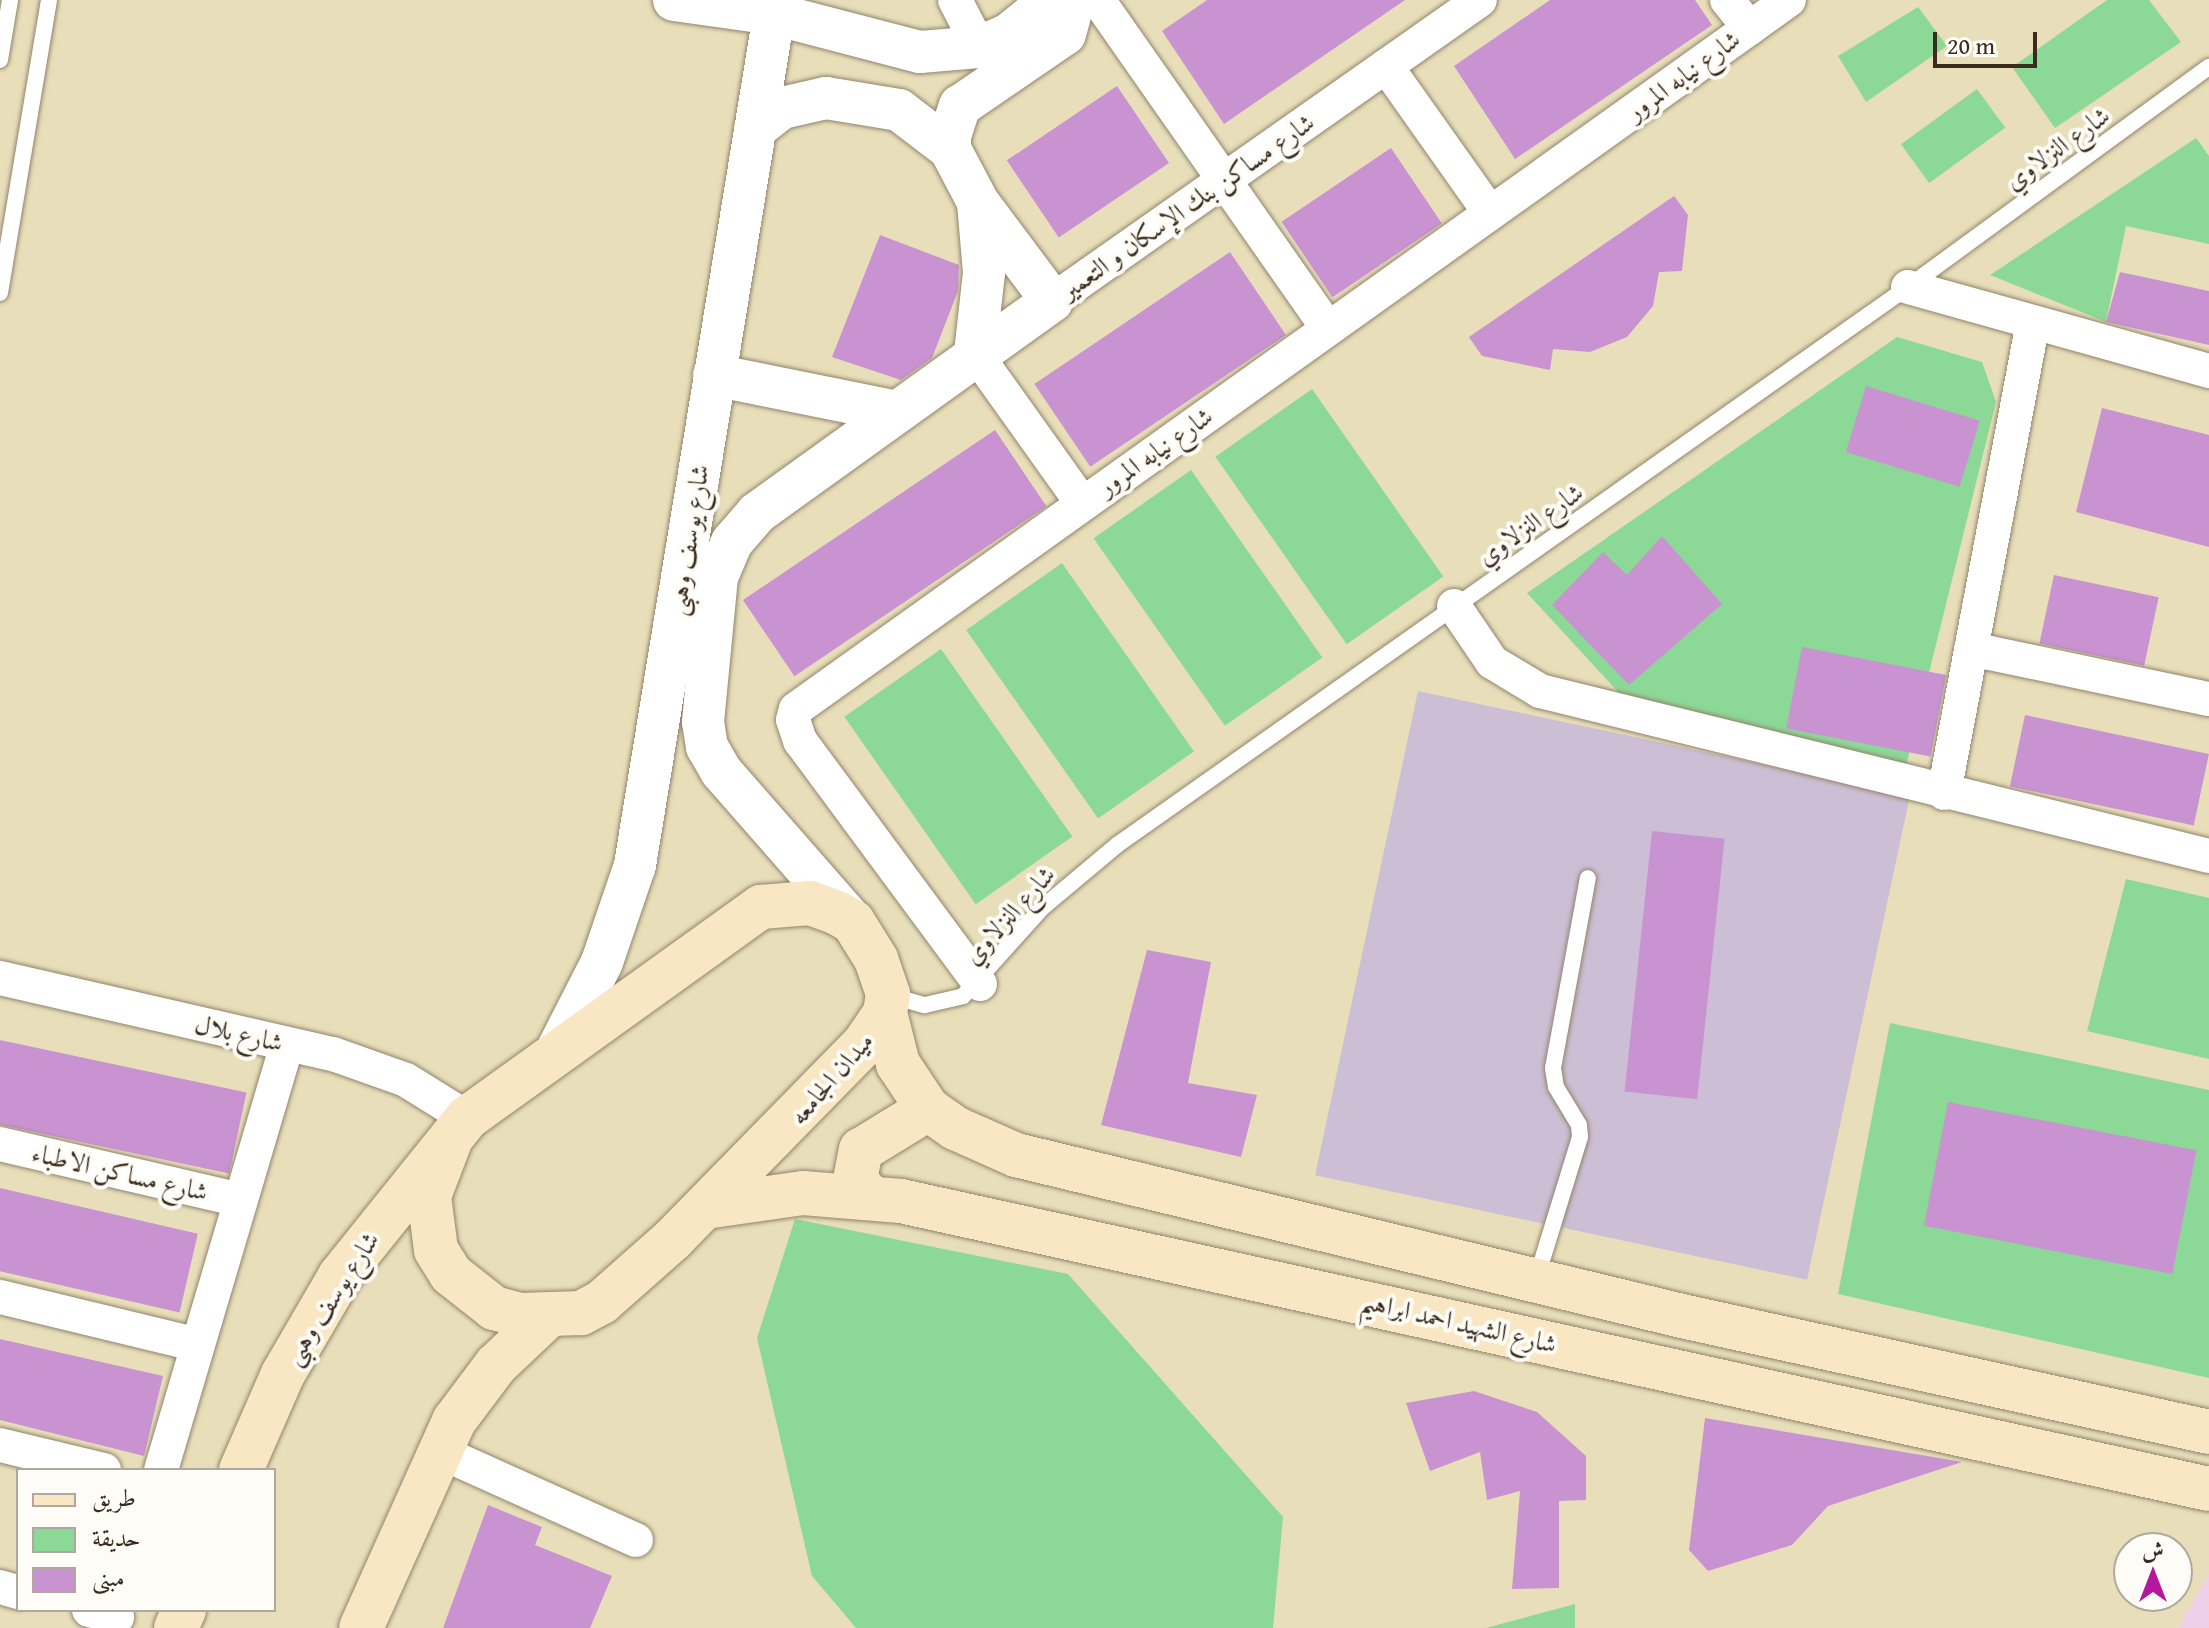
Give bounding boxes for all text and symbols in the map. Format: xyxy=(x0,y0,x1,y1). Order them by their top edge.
scale bar xyxy=(1937,16,2041,66)
street label: شارع نيابه المرور xyxy=(1620,23,1746,127)
text: 20 m xyxy=(1947,28,1995,63)
street label: شارع النزلاوي xyxy=(1998,99,2116,197)
street label: شارع مساكن بنك الإسكان و التعمير xyxy=(1054,106,1320,306)
street label: شارع نيابه المرور xyxy=(1091,400,1219,502)
street label: شارع يوسف وهبى xyxy=(661,462,715,618)
street label: شارع النزلاوي xyxy=(1471,476,1589,572)
street label: شارع النزلاوي xyxy=(956,859,1062,971)
street label: شارع بلال xyxy=(192,1008,286,1058)
street label: ميدان الجامعه xyxy=(782,1025,880,1131)
street label: شارع مساكن الاطباء xyxy=(29,1137,211,1207)
street label: شارع يوسف وهبى xyxy=(276,1226,386,1370)
street label: شارع الشهيد احمد ابراهيم xyxy=(1358,1284,1560,1360)
legend xyxy=(16,1468,276,1612)
text: طريق xyxy=(92,1480,136,1515)
text: حديقة xyxy=(92,1520,141,1555)
north arrow xyxy=(2113,1532,2193,1612)
text: ش xyxy=(2142,1534,2164,1566)
text: مبنى xyxy=(92,1560,125,1595)

